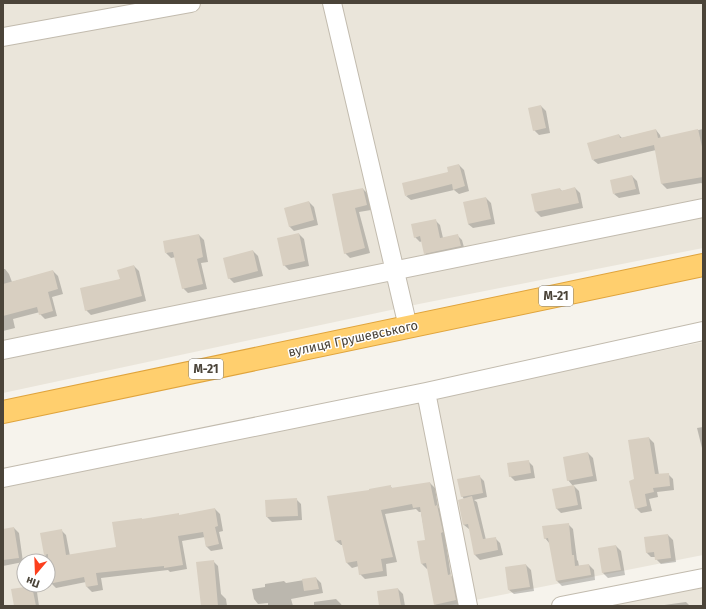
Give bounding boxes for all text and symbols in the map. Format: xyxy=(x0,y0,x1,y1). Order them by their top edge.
road number: М-21 xyxy=(539,286,573,306)
street label: вулиця Грушевського xyxy=(287,317,419,360)
road number: М-21 xyxy=(189,359,223,379)
north arrow xyxy=(16,553,56,593)
text: Пн xyxy=(24,574,42,590)

